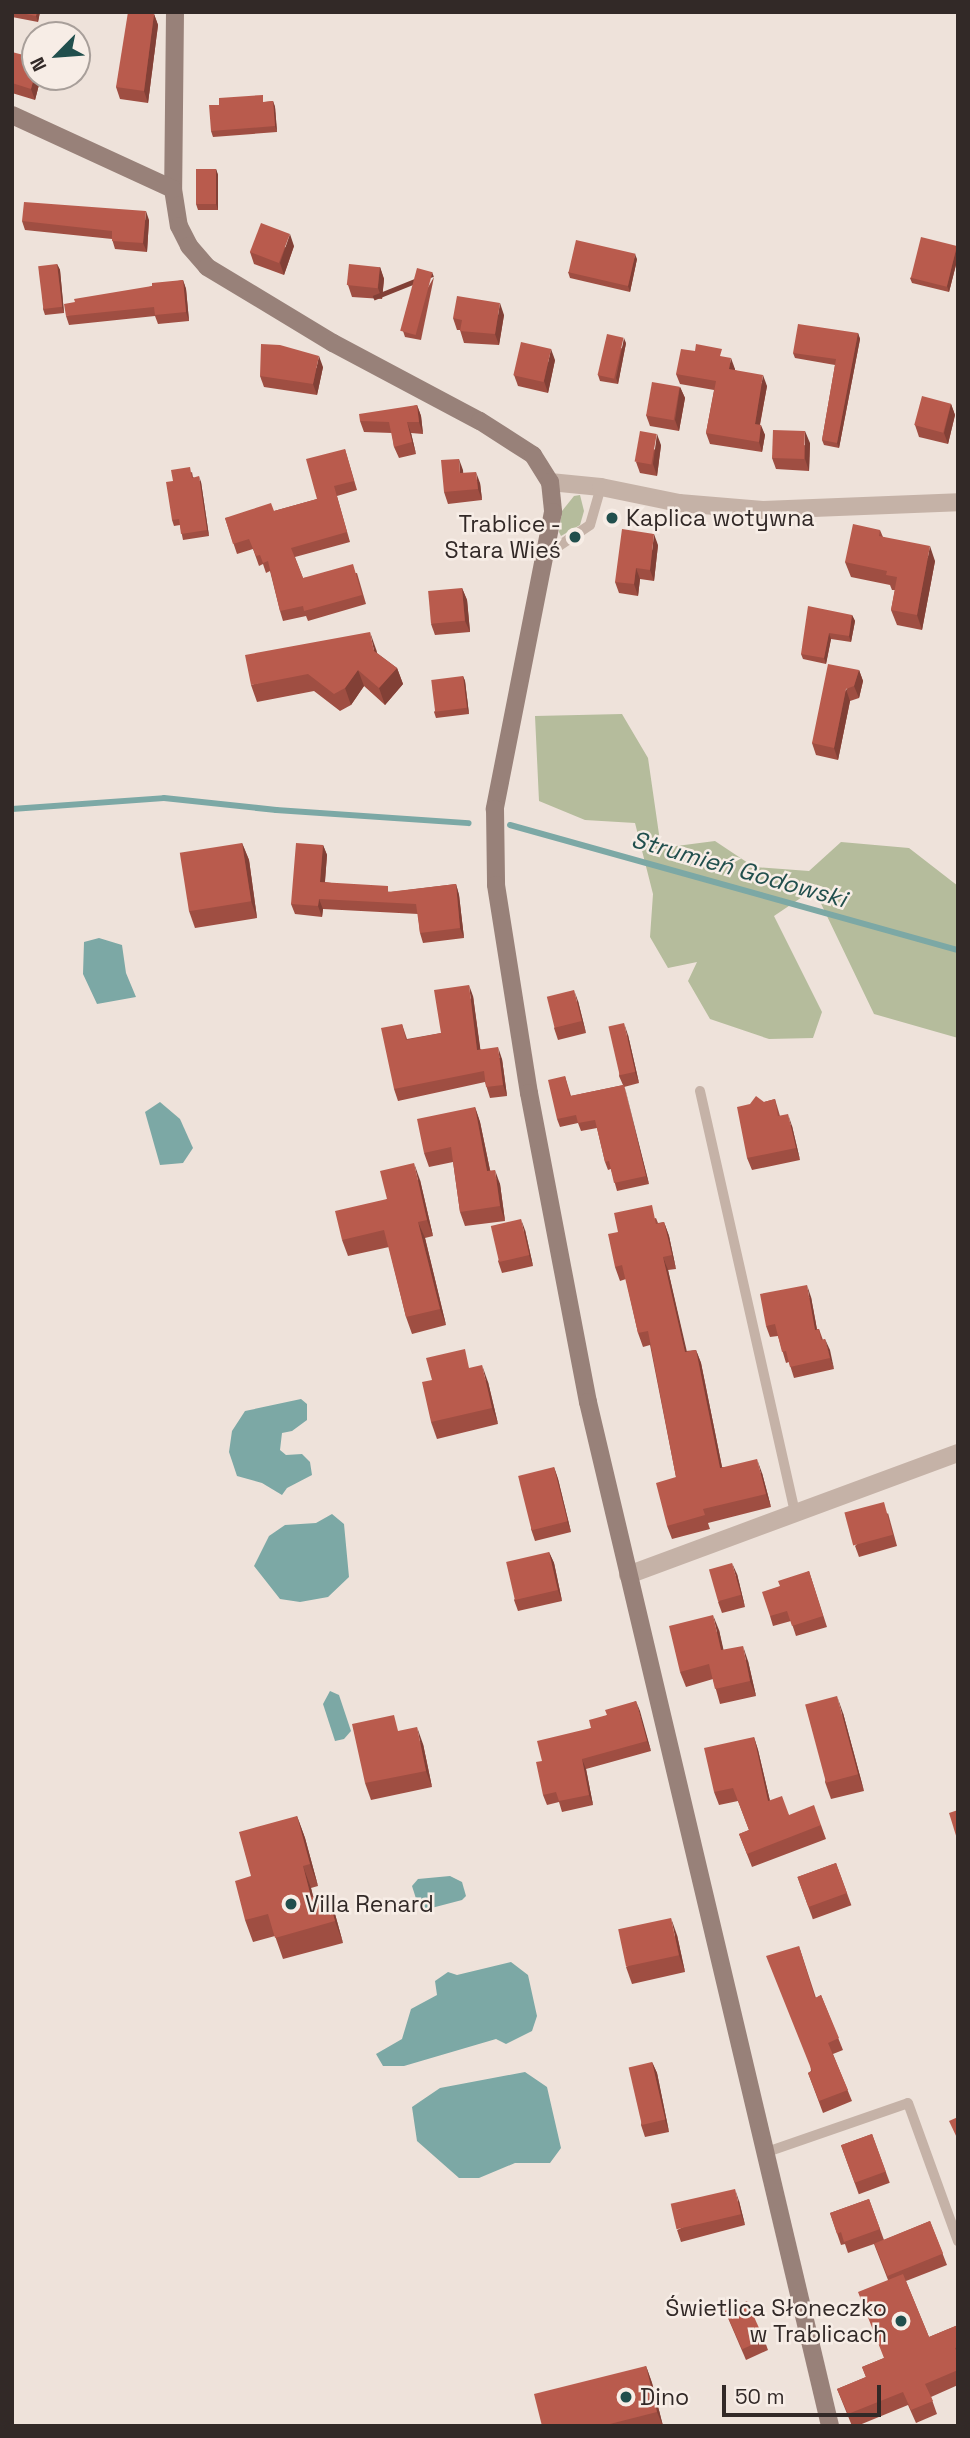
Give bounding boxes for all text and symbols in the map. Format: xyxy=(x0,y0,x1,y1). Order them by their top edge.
north arrow xyxy=(21,21,91,91)
text: N xyxy=(24,53,52,75)
place label: Kaplica wotywna xyxy=(626,504,815,532)
place label: Trablice - Stara Wieś xyxy=(444,510,561,564)
marker: Kaplica wotywna xyxy=(604,510,620,526)
marker: Trablice - Stara Wieś xyxy=(567,529,583,545)
water label: Strumień Godowski xyxy=(628,825,850,913)
place label: Villa Renard xyxy=(305,1890,434,1918)
marker: Villa Renard xyxy=(283,1896,299,1912)
place label: Świetlica Słoneczko w Trablicach xyxy=(665,2294,887,2348)
marker: Świetlica Słoneczko w Trablicach xyxy=(893,2313,909,2329)
scale bar xyxy=(725,2372,884,2416)
place label: Dino xyxy=(640,2383,689,2411)
text: 50 m xyxy=(735,2383,785,2410)
marker: Dino xyxy=(618,2389,634,2405)

